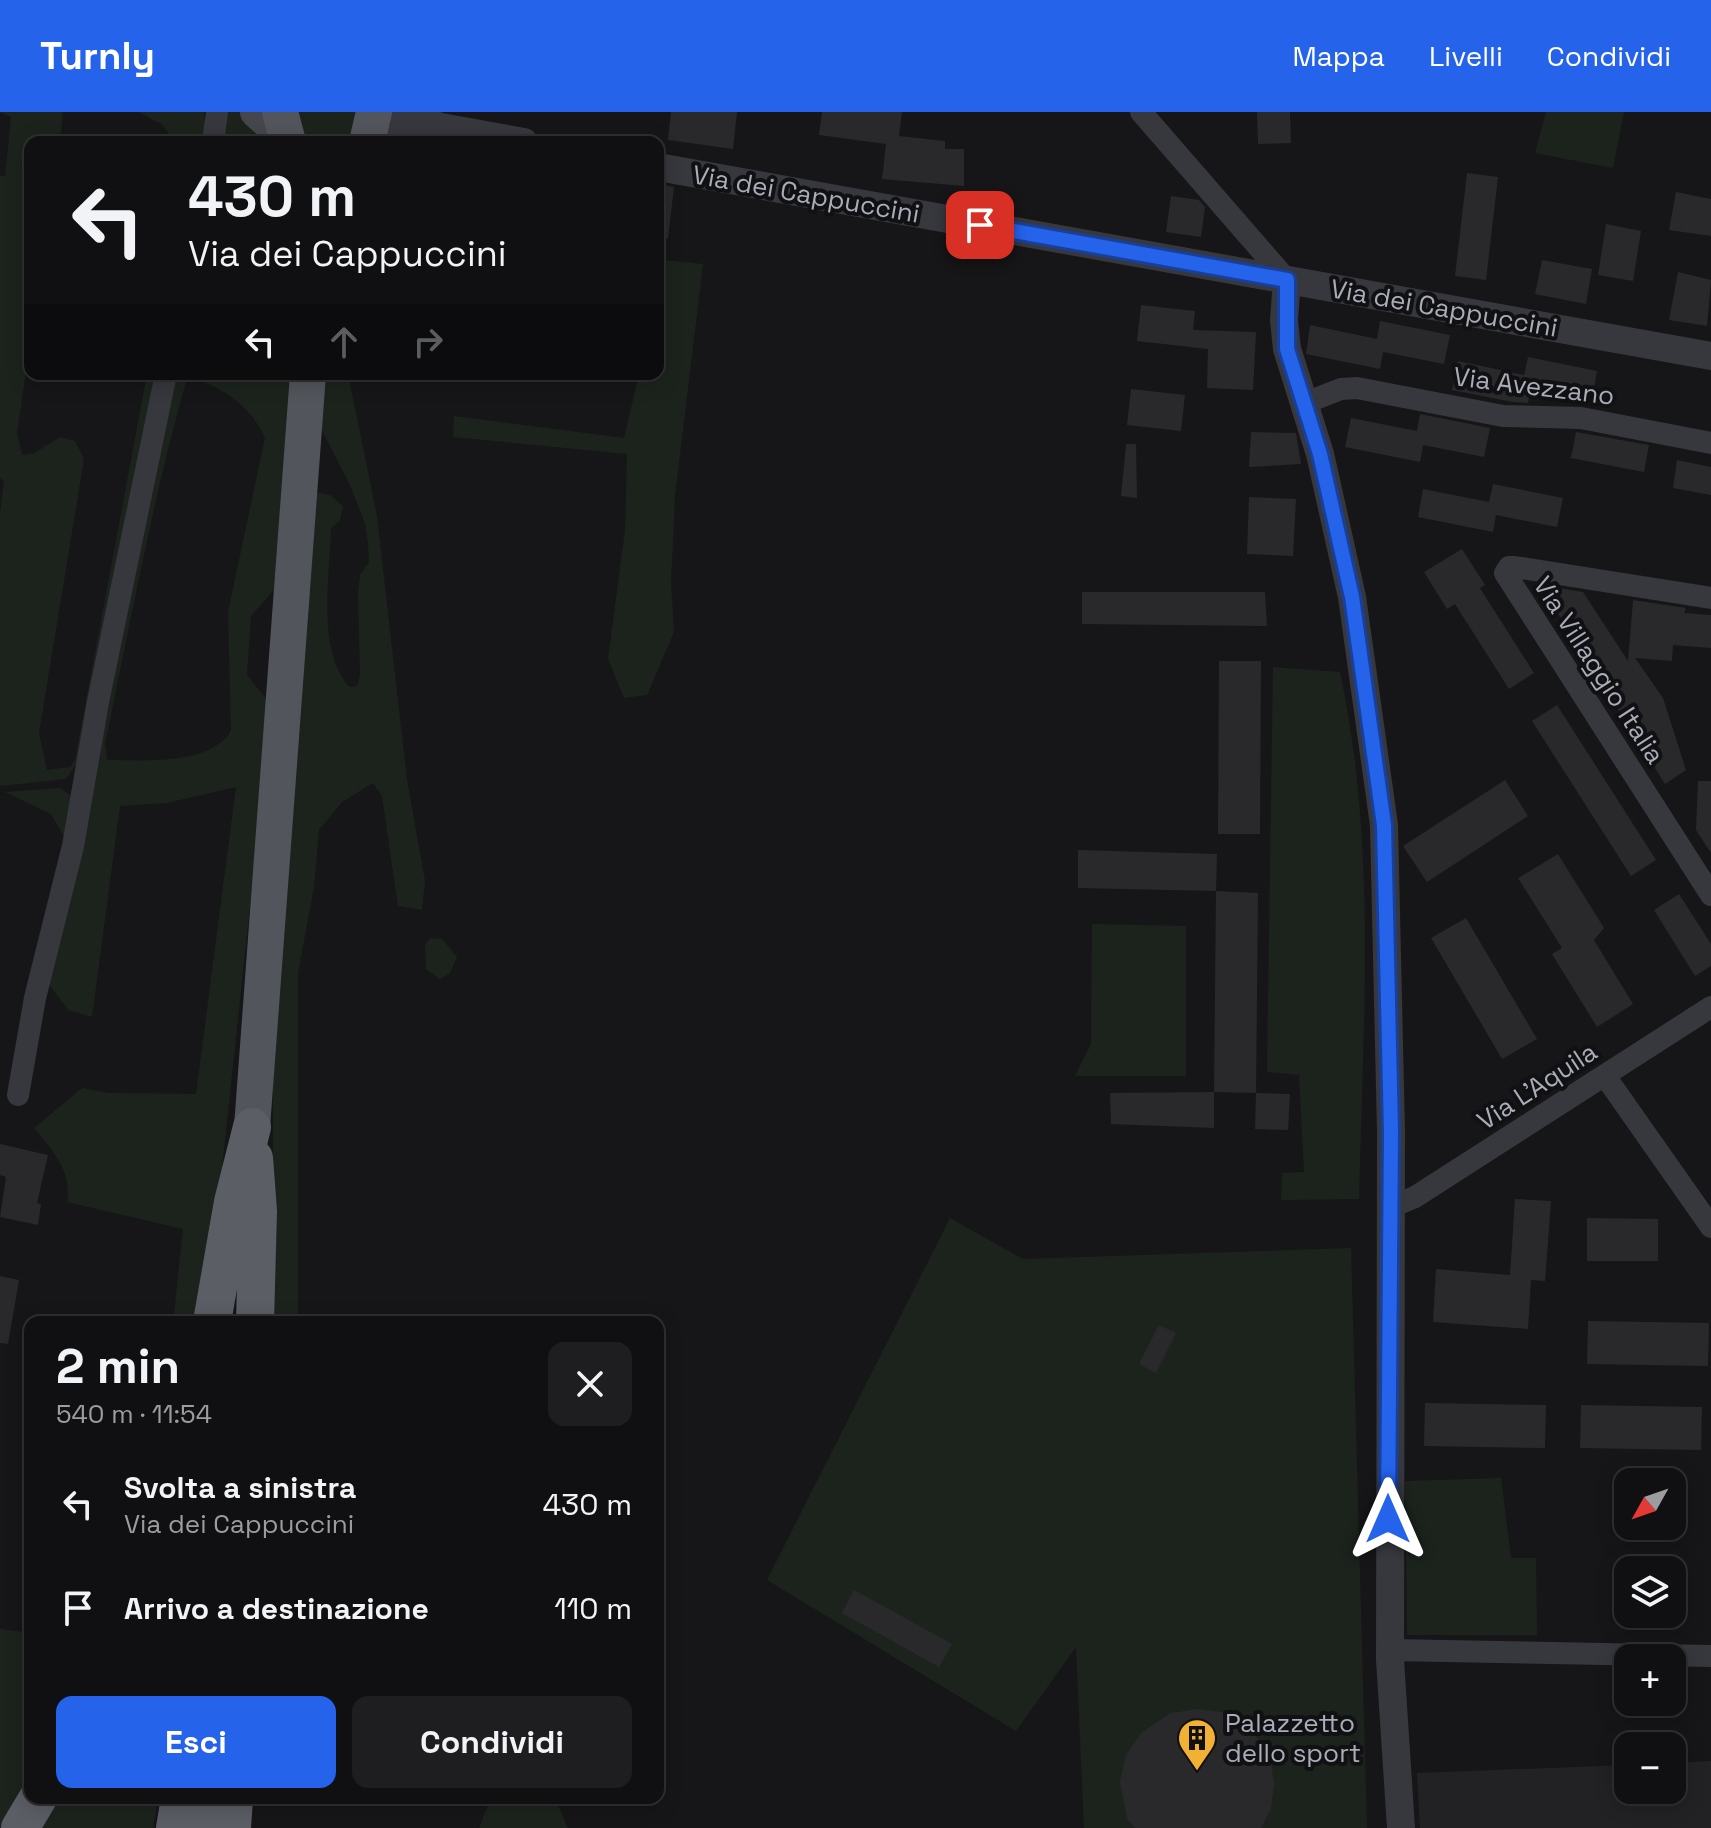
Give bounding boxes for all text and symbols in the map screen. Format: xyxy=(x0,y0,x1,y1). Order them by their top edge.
text: Turnly xyxy=(40,32,155,80)
text: Mappa xyxy=(1292,38,1385,74)
text: Livelli xyxy=(1429,38,1503,74)
text: Condividi xyxy=(1547,38,1671,74)
street label: Via dei Cappuccini xyxy=(690,157,922,231)
text: 430 m xyxy=(188,161,356,232)
icon: left xyxy=(56,168,160,272)
pin xyxy=(946,191,1014,259)
icon: arrive xyxy=(958,203,1002,247)
text: Via dei Cappuccini xyxy=(188,231,507,277)
street label: Via dei Cappuccini xyxy=(1328,271,1560,345)
icon: left xyxy=(238,320,282,364)
icon: ahead xyxy=(322,320,366,364)
icon: right xyxy=(406,320,450,364)
street label: Via Avezzano xyxy=(1452,359,1616,413)
street label: Via Villaggio Italia xyxy=(1526,570,1672,770)
street label: Via L'Aquila xyxy=(1470,1035,1604,1137)
text: 2 min xyxy=(56,1336,180,1397)
button: close xyxy=(548,1342,632,1426)
text: 540 m · 11:54 xyxy=(56,1397,212,1431)
text: Svolta a sinistra xyxy=(124,1468,356,1507)
north arrow xyxy=(1614,1468,1686,1540)
map controls xyxy=(1614,1468,1686,1804)
position arrow xyxy=(1346,1477,1430,1561)
icon: left xyxy=(56,1482,100,1526)
text: 430 m xyxy=(542,1485,632,1524)
text: Via dei Cappuccini xyxy=(124,1507,354,1541)
button: layers xyxy=(1614,1556,1686,1628)
icon: arrive xyxy=(56,1586,100,1630)
text: Arrivo a destinazione xyxy=(124,1589,429,1628)
text: 110 m xyxy=(554,1589,632,1628)
button: + xyxy=(1614,1644,1686,1716)
button: Esci xyxy=(56,1696,336,1788)
button: Condividi xyxy=(352,1696,632,1788)
place label: Palazzetto dello sport xyxy=(1225,1706,1361,1770)
building icon: Palazzetto dello sport xyxy=(1176,1717,1218,1772)
button: − xyxy=(1614,1732,1686,1804)

